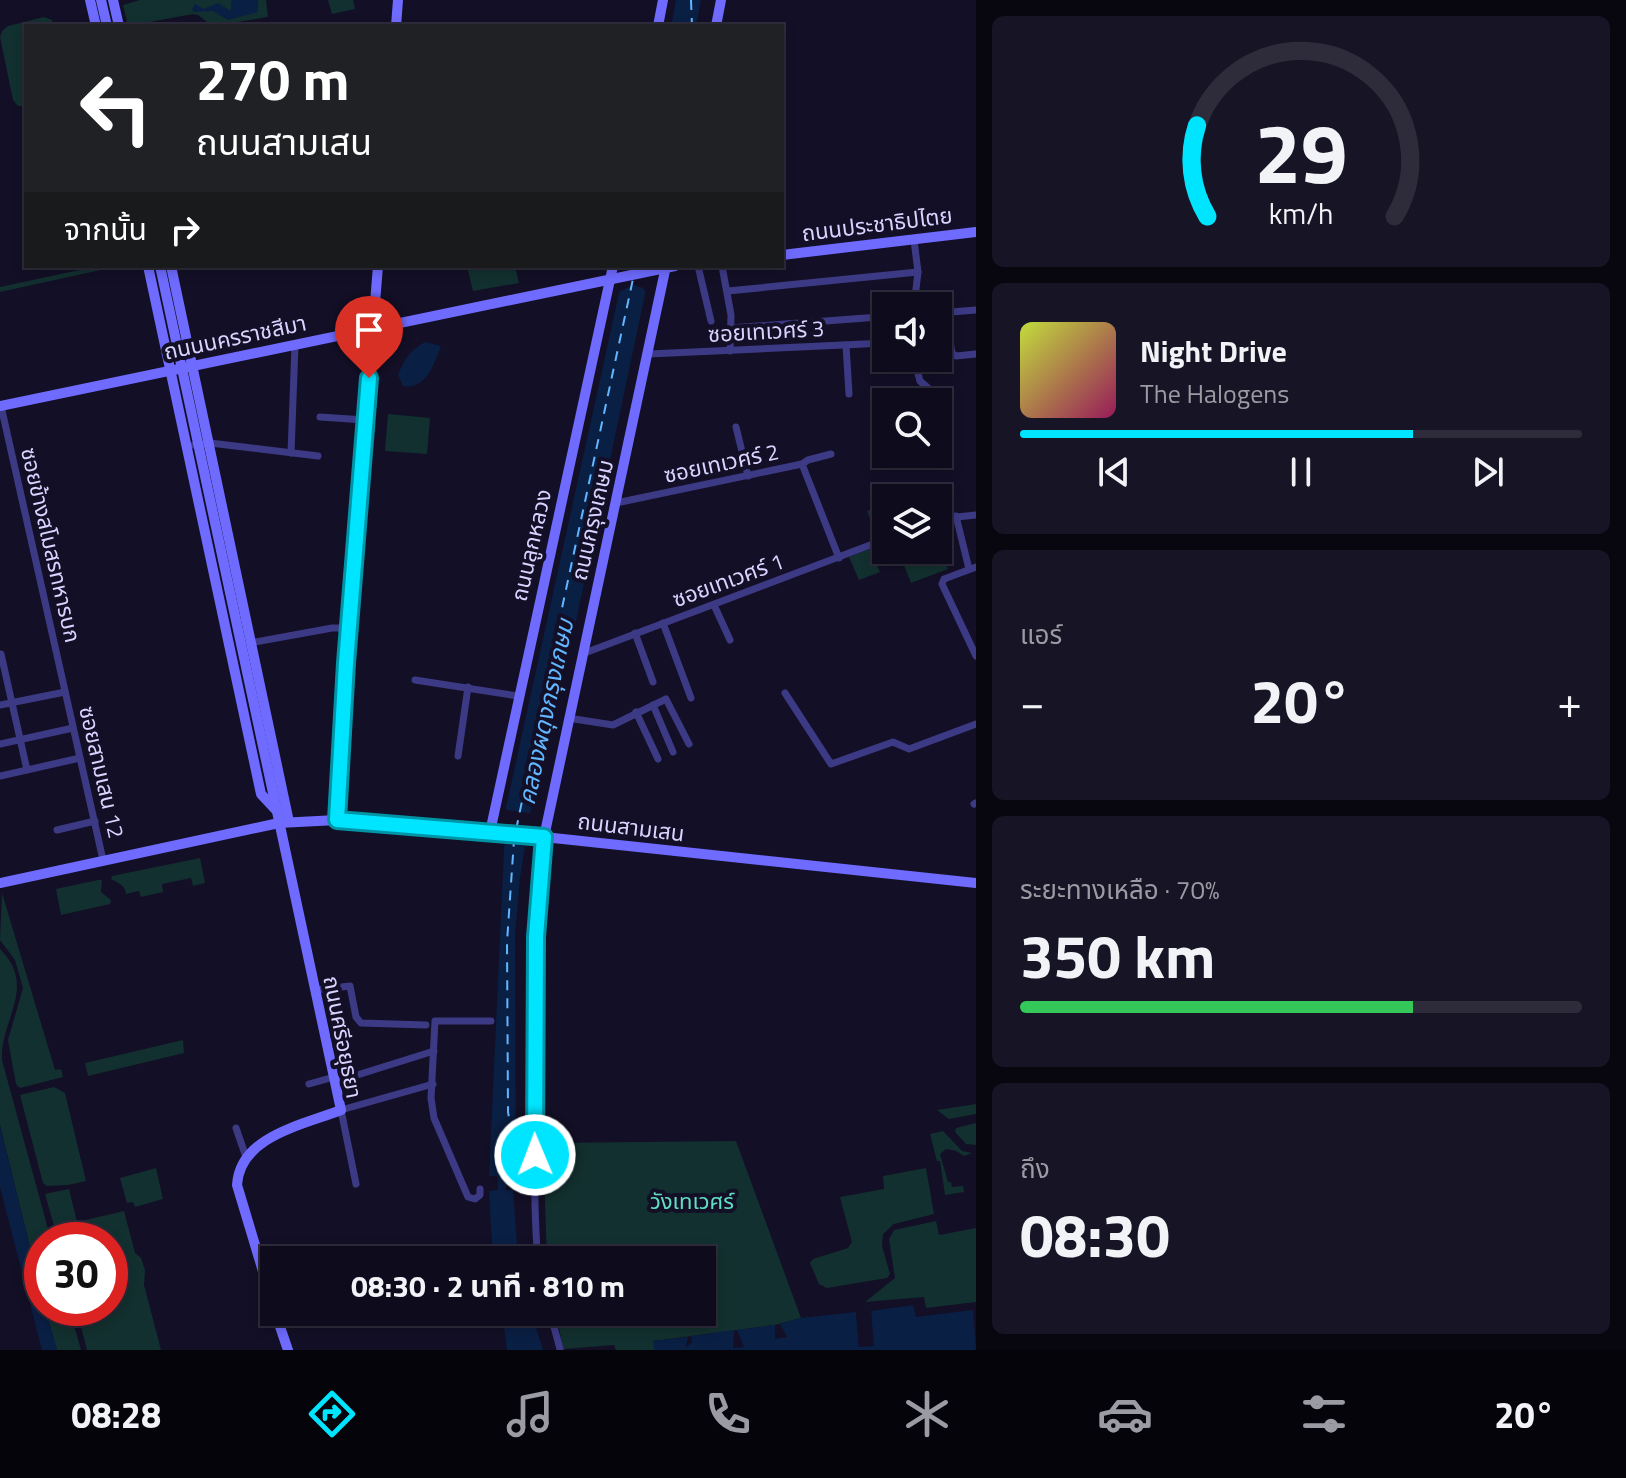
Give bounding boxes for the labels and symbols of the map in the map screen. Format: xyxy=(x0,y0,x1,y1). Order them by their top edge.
street label: ถนนประชาธิปไตย xyxy=(800,198,954,250)
pin xyxy=(335,296,403,378)
street label: ถนนนครราชสีมา xyxy=(161,305,309,369)
street label: ซอยเทเวศร์ 3 xyxy=(707,311,825,351)
street label: ซอยเทเวศร์ 2 xyxy=(660,434,782,492)
street label: ซอยข้างสโมสรทหารบก xyxy=(12,444,90,646)
street label: ถนนกรุงเกษม xyxy=(562,456,622,584)
street label: ถนนลูกหลวง xyxy=(502,486,560,604)
street label: ซอยเทเวศร์ 1 xyxy=(667,544,789,616)
water label: คลองผดุงกรุงเกษม xyxy=(508,613,583,808)
street label: ซอยสามเสน 12 xyxy=(70,703,134,841)
street label: ถนนสามเสน xyxy=(576,804,686,850)
street label: ถนนศรีอยุธยา xyxy=(314,973,372,1101)
position arrow xyxy=(493,1113,577,1197)
park label: วังเทเวศร์ xyxy=(650,1184,735,1218)
speed limit sign: 30 xyxy=(24,1222,128,1326)

